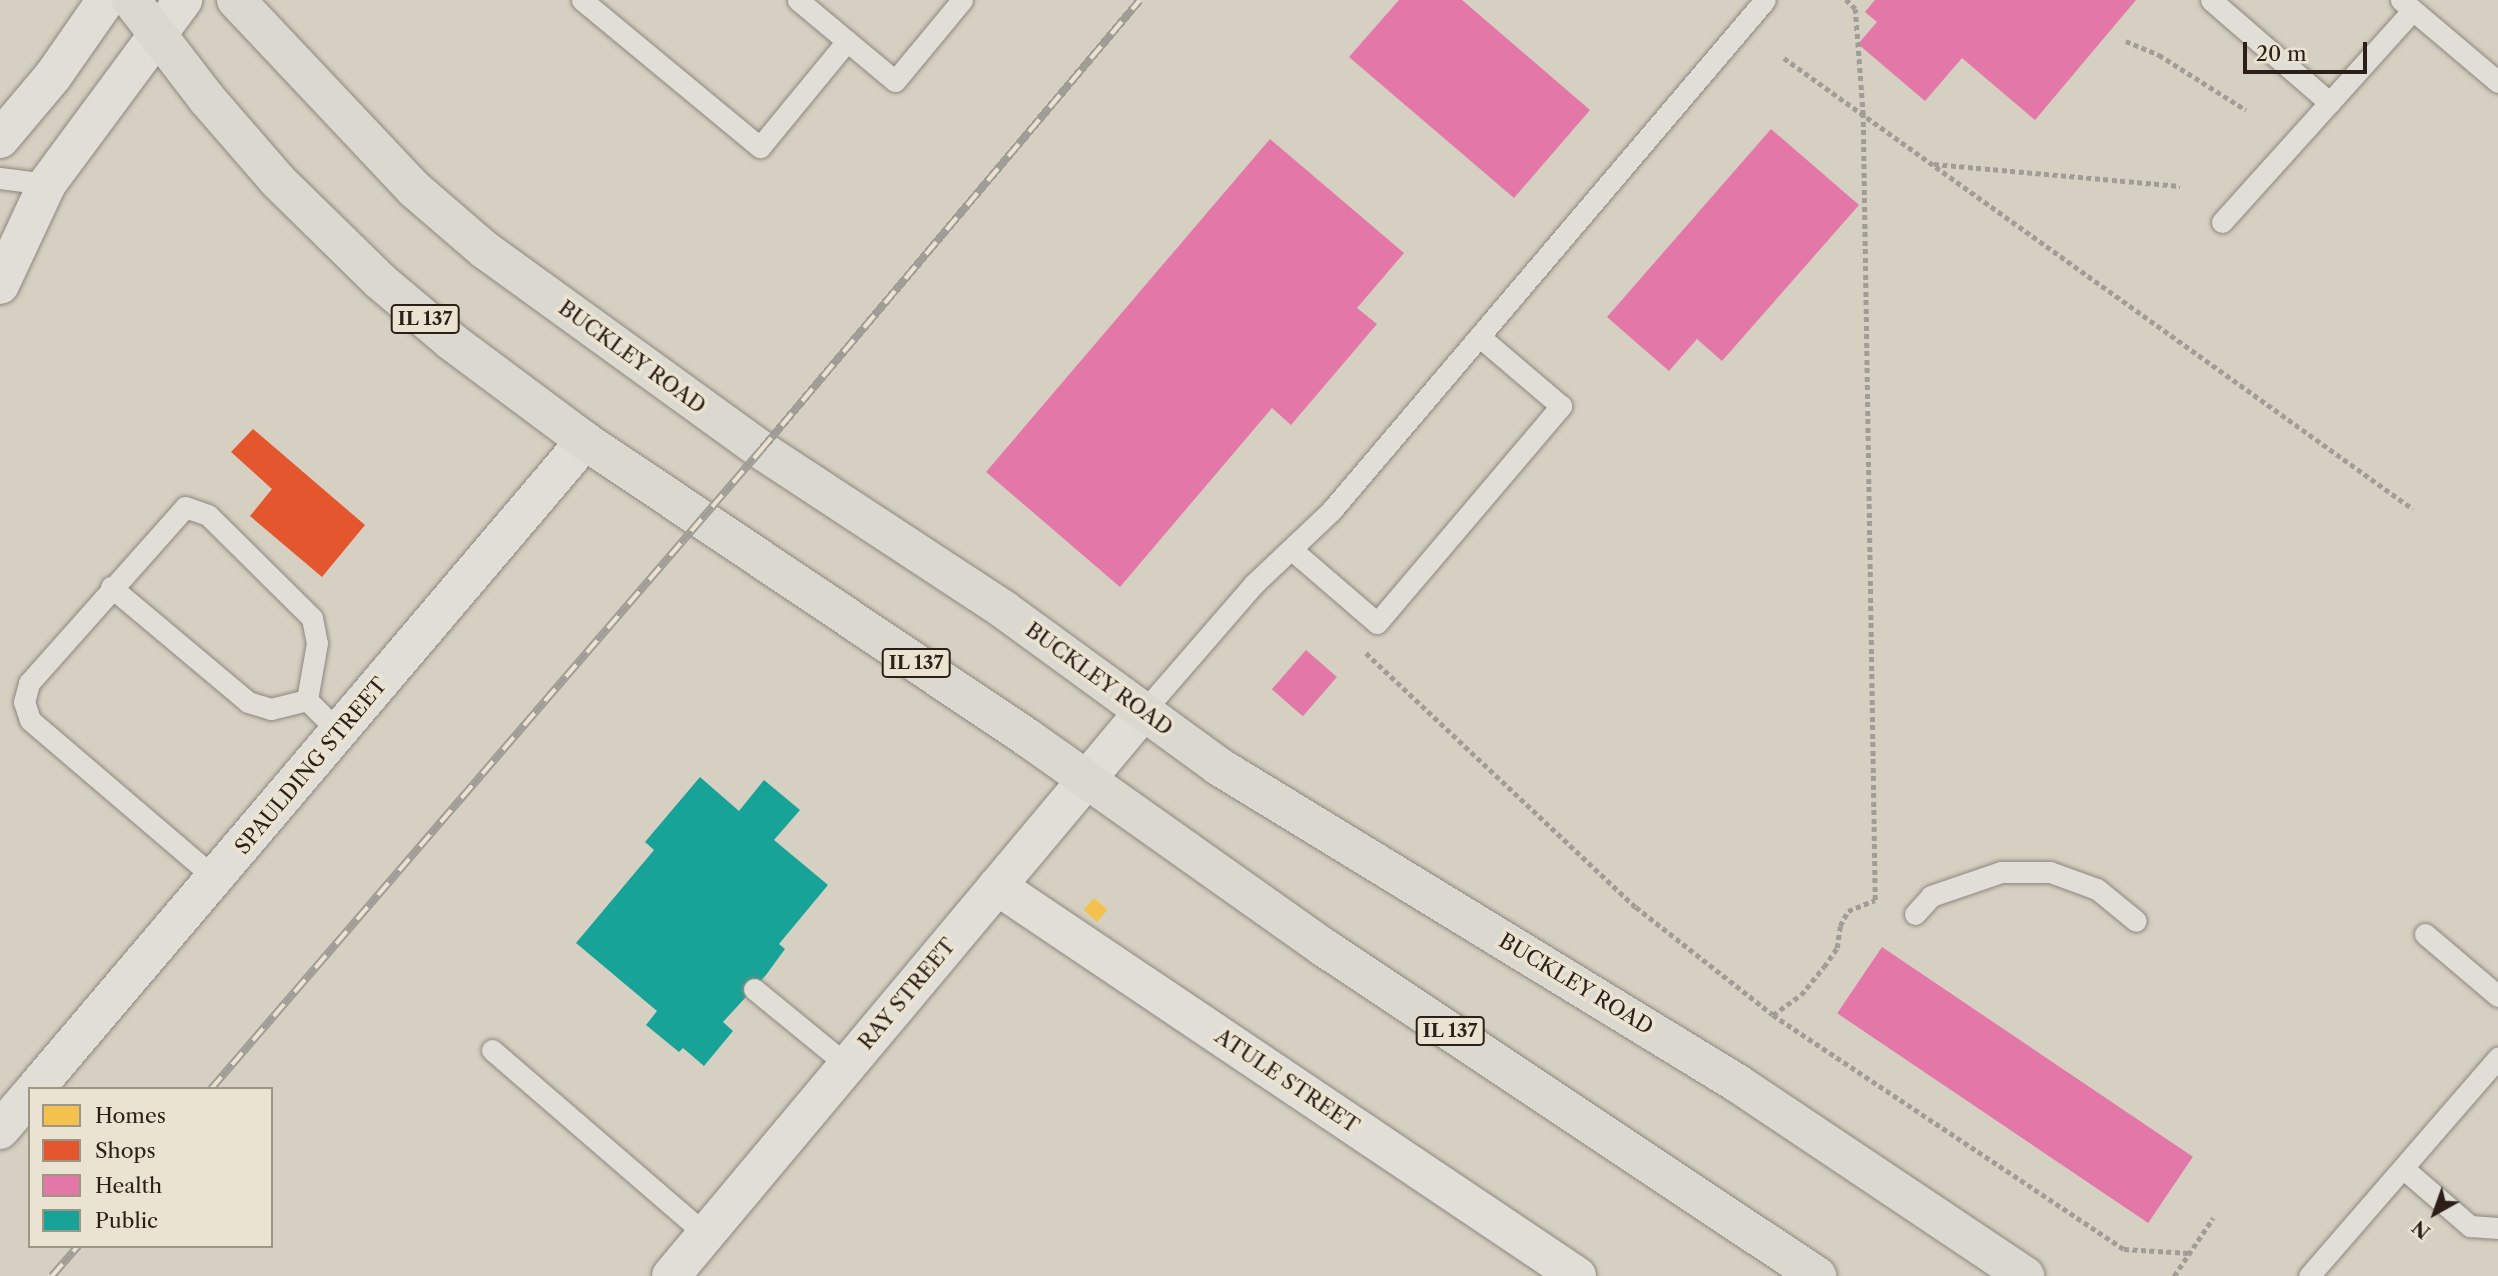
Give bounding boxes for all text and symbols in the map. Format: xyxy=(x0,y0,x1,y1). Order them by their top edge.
scale bar xyxy=(2246,28,2370,72)
text: 20 m xyxy=(2256,41,2307,66)
street label: BUCKLEY ROAD xyxy=(553,295,711,419)
road number: IL 137 xyxy=(390,304,460,334)
street label: BUCKLEY ROAD xyxy=(1020,617,1178,741)
road number: IL 137 xyxy=(881,648,951,678)
street label: SPAULDING STREET xyxy=(230,673,392,859)
street label: BUCKLEY ROAD xyxy=(1494,928,1658,1040)
street label: RAY STREET xyxy=(853,933,961,1055)
road number: IL 137 xyxy=(1415,1015,1485,1046)
street label: ATULE STREET xyxy=(1210,1024,1364,1138)
legend xyxy=(28,1087,273,1248)
text: Homes xyxy=(95,1103,166,1128)
text: Shops xyxy=(95,1138,156,1163)
text: Health xyxy=(95,1173,162,1198)
north arrow xyxy=(2400,1178,2470,1248)
text: Public xyxy=(95,1208,158,1233)
text: N xyxy=(2407,1215,2435,1244)

